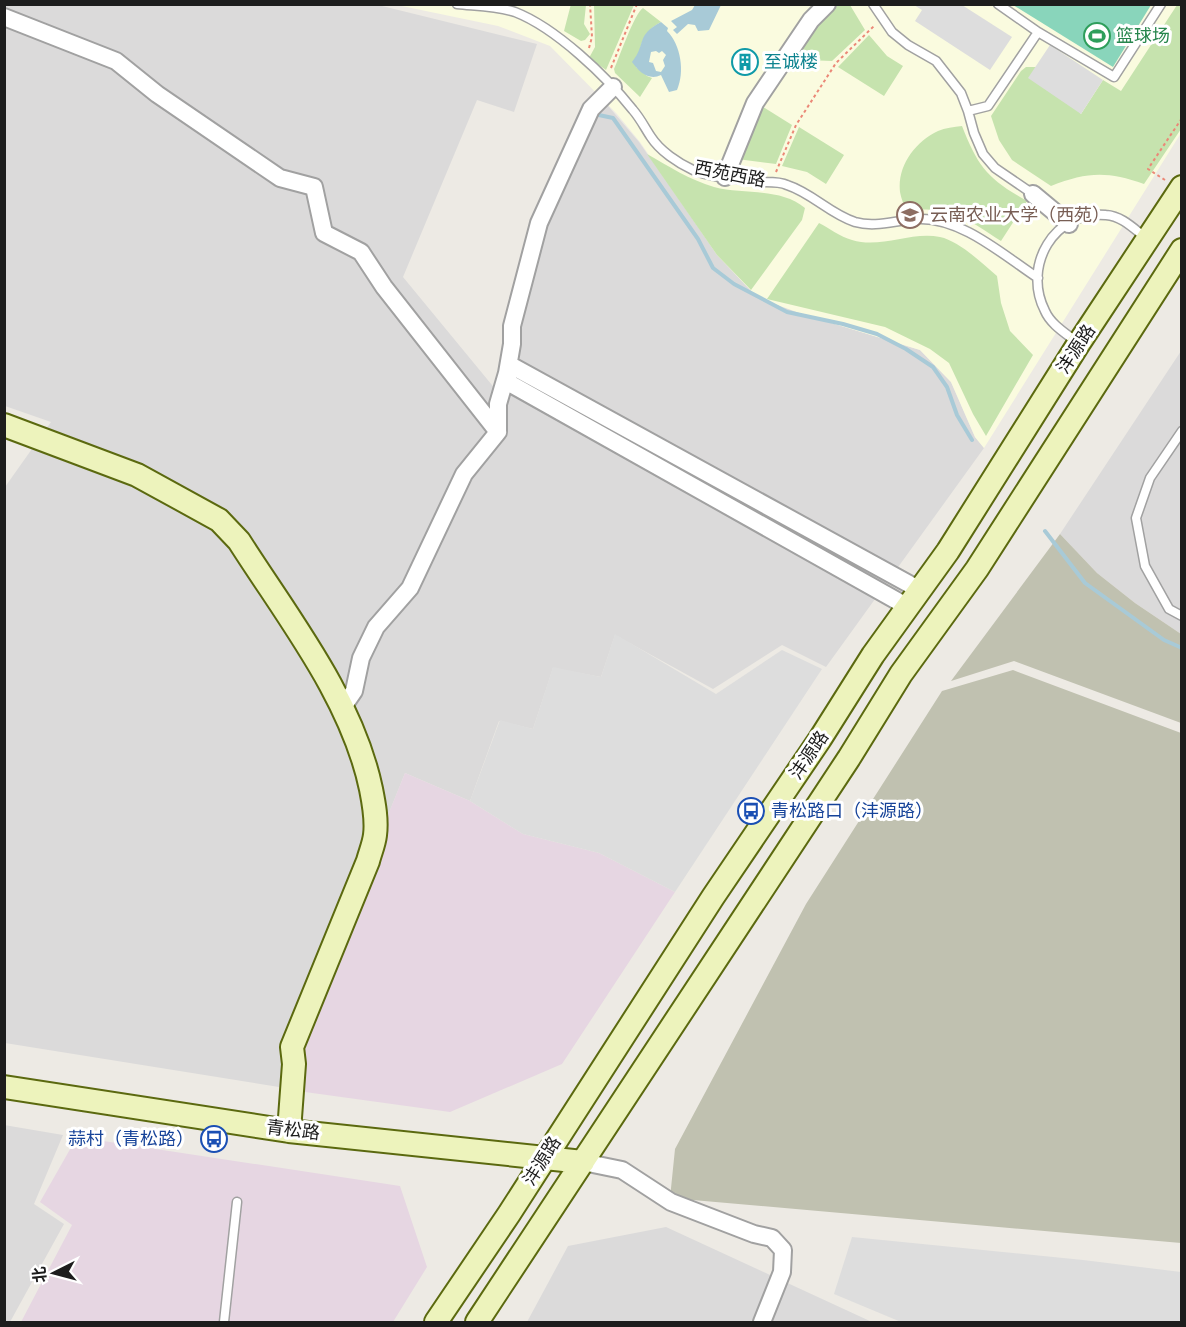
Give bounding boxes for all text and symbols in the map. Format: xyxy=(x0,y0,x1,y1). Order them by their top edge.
sports icon: 篮球场 xyxy=(1082,21,1112,51)
place label: 篮球场 xyxy=(1116,22,1170,49)
building icon: 至诚楼 xyxy=(730,47,760,77)
place label: 至诚楼 xyxy=(764,48,818,75)
street label: 西苑西路 xyxy=(692,153,768,194)
school or university icon: 云南农业大学（西苑） xyxy=(895,200,925,230)
place label: 云南农业大学（西苑） xyxy=(930,201,1110,228)
street label: 沣源路 xyxy=(1050,319,1102,379)
street label: 沣源路 xyxy=(782,725,835,785)
bus stop icon: 青松路口（沣源路） xyxy=(736,796,766,826)
place label: 青松路口（沣源路） xyxy=(771,797,933,824)
street label: 青松路 xyxy=(265,1113,322,1146)
bus stop icon: 蒜村（青松路） xyxy=(199,1124,229,1154)
place label: 蒜村（青松路） xyxy=(68,1125,194,1152)
street label: 沣源路 xyxy=(516,1131,567,1191)
north arrow xyxy=(24,1243,84,1303)
text: 北 xyxy=(26,1265,52,1284)

